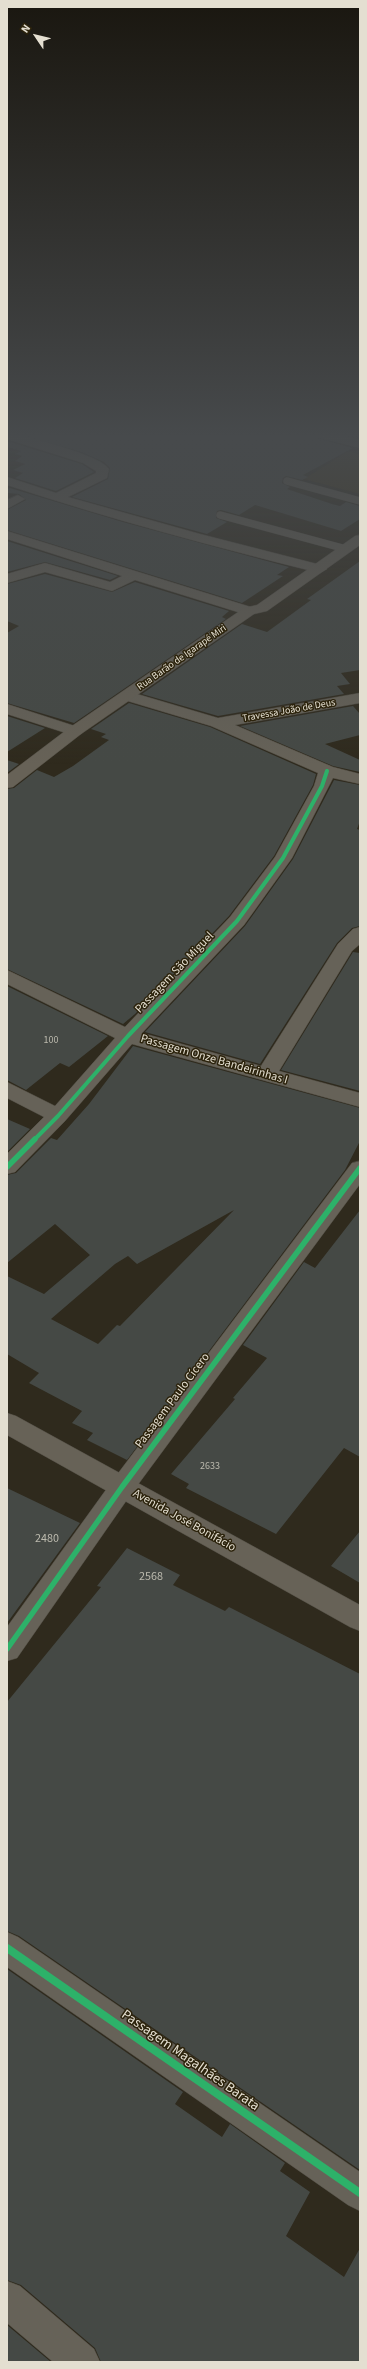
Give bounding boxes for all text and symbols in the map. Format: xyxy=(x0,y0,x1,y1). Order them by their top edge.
north arrow xyxy=(16,16,56,56)
text: N xyxy=(18,22,34,36)
street label: Rua Barão de Igarapé Miri xyxy=(135,623,229,693)
street label: Travessa João de Deus xyxy=(242,697,336,725)
street label: Passagem São Miguel xyxy=(133,929,217,1017)
street label: Passagem Onze Bandeirinhas I xyxy=(139,1032,289,1088)
house number: 100 xyxy=(44,1035,58,1047)
street label: Passagem Paulo Cícero xyxy=(133,1351,213,1451)
house number: 2633 xyxy=(200,1461,220,1473)
street label: Avenida José Bonifácio xyxy=(130,1487,238,1555)
house number: 2480 xyxy=(35,1532,59,1546)
house number: 2568 xyxy=(139,1570,163,1584)
street label: Passagem Magalhães Barata xyxy=(118,2007,262,2115)

